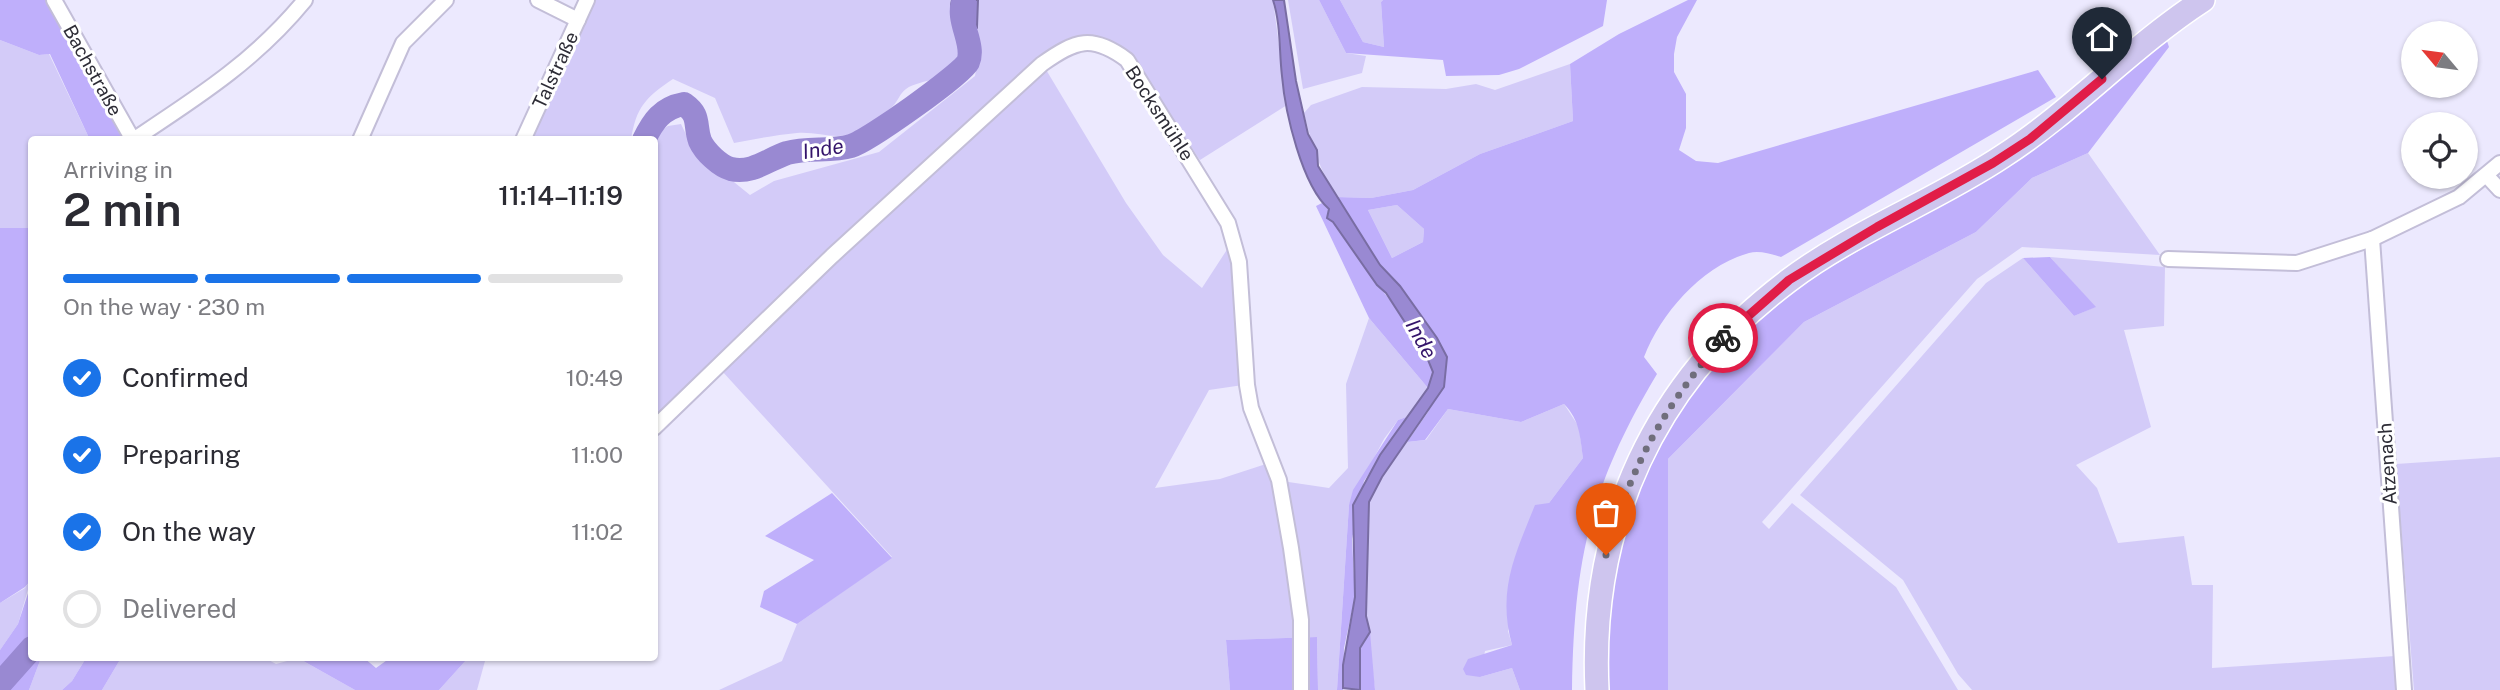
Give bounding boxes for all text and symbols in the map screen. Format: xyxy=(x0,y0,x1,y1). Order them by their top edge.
pin xyxy=(2072,7,2132,79)
icon: home xyxy=(2083,18,2121,56)
street label: Bachstraße xyxy=(59,21,127,119)
north arrow xyxy=(2401,21,2478,98)
map controls xyxy=(2401,21,2478,189)
street label: Talstraße xyxy=(528,28,582,112)
street label: Bocksmühle xyxy=(1121,62,1199,164)
button: locate xyxy=(2401,112,2478,189)
water label: Inde xyxy=(801,133,845,164)
text: Arriving in xyxy=(63,156,173,183)
text: 11:14–11:19 xyxy=(498,180,623,211)
text: 2 min xyxy=(63,182,182,236)
text: On the way · 230 m xyxy=(63,293,265,320)
courier xyxy=(1688,303,1758,373)
water label: Inde xyxy=(1401,315,1442,363)
icon: bike xyxy=(1704,319,1742,357)
icon: check xyxy=(63,359,101,397)
text: Confirmed xyxy=(122,362,249,393)
text: 10:49 xyxy=(566,364,623,391)
street label: Atzenach xyxy=(2373,422,2401,506)
icon: check xyxy=(63,436,101,474)
text: Preparing xyxy=(122,439,241,470)
text: 11:00 xyxy=(571,441,623,468)
pin xyxy=(1576,483,1636,555)
icon: bag xyxy=(1587,494,1625,532)
icon: check xyxy=(63,513,101,551)
text: On the way xyxy=(122,516,256,547)
text: 11:02 xyxy=(571,518,623,545)
text: Delivered xyxy=(122,593,237,624)

